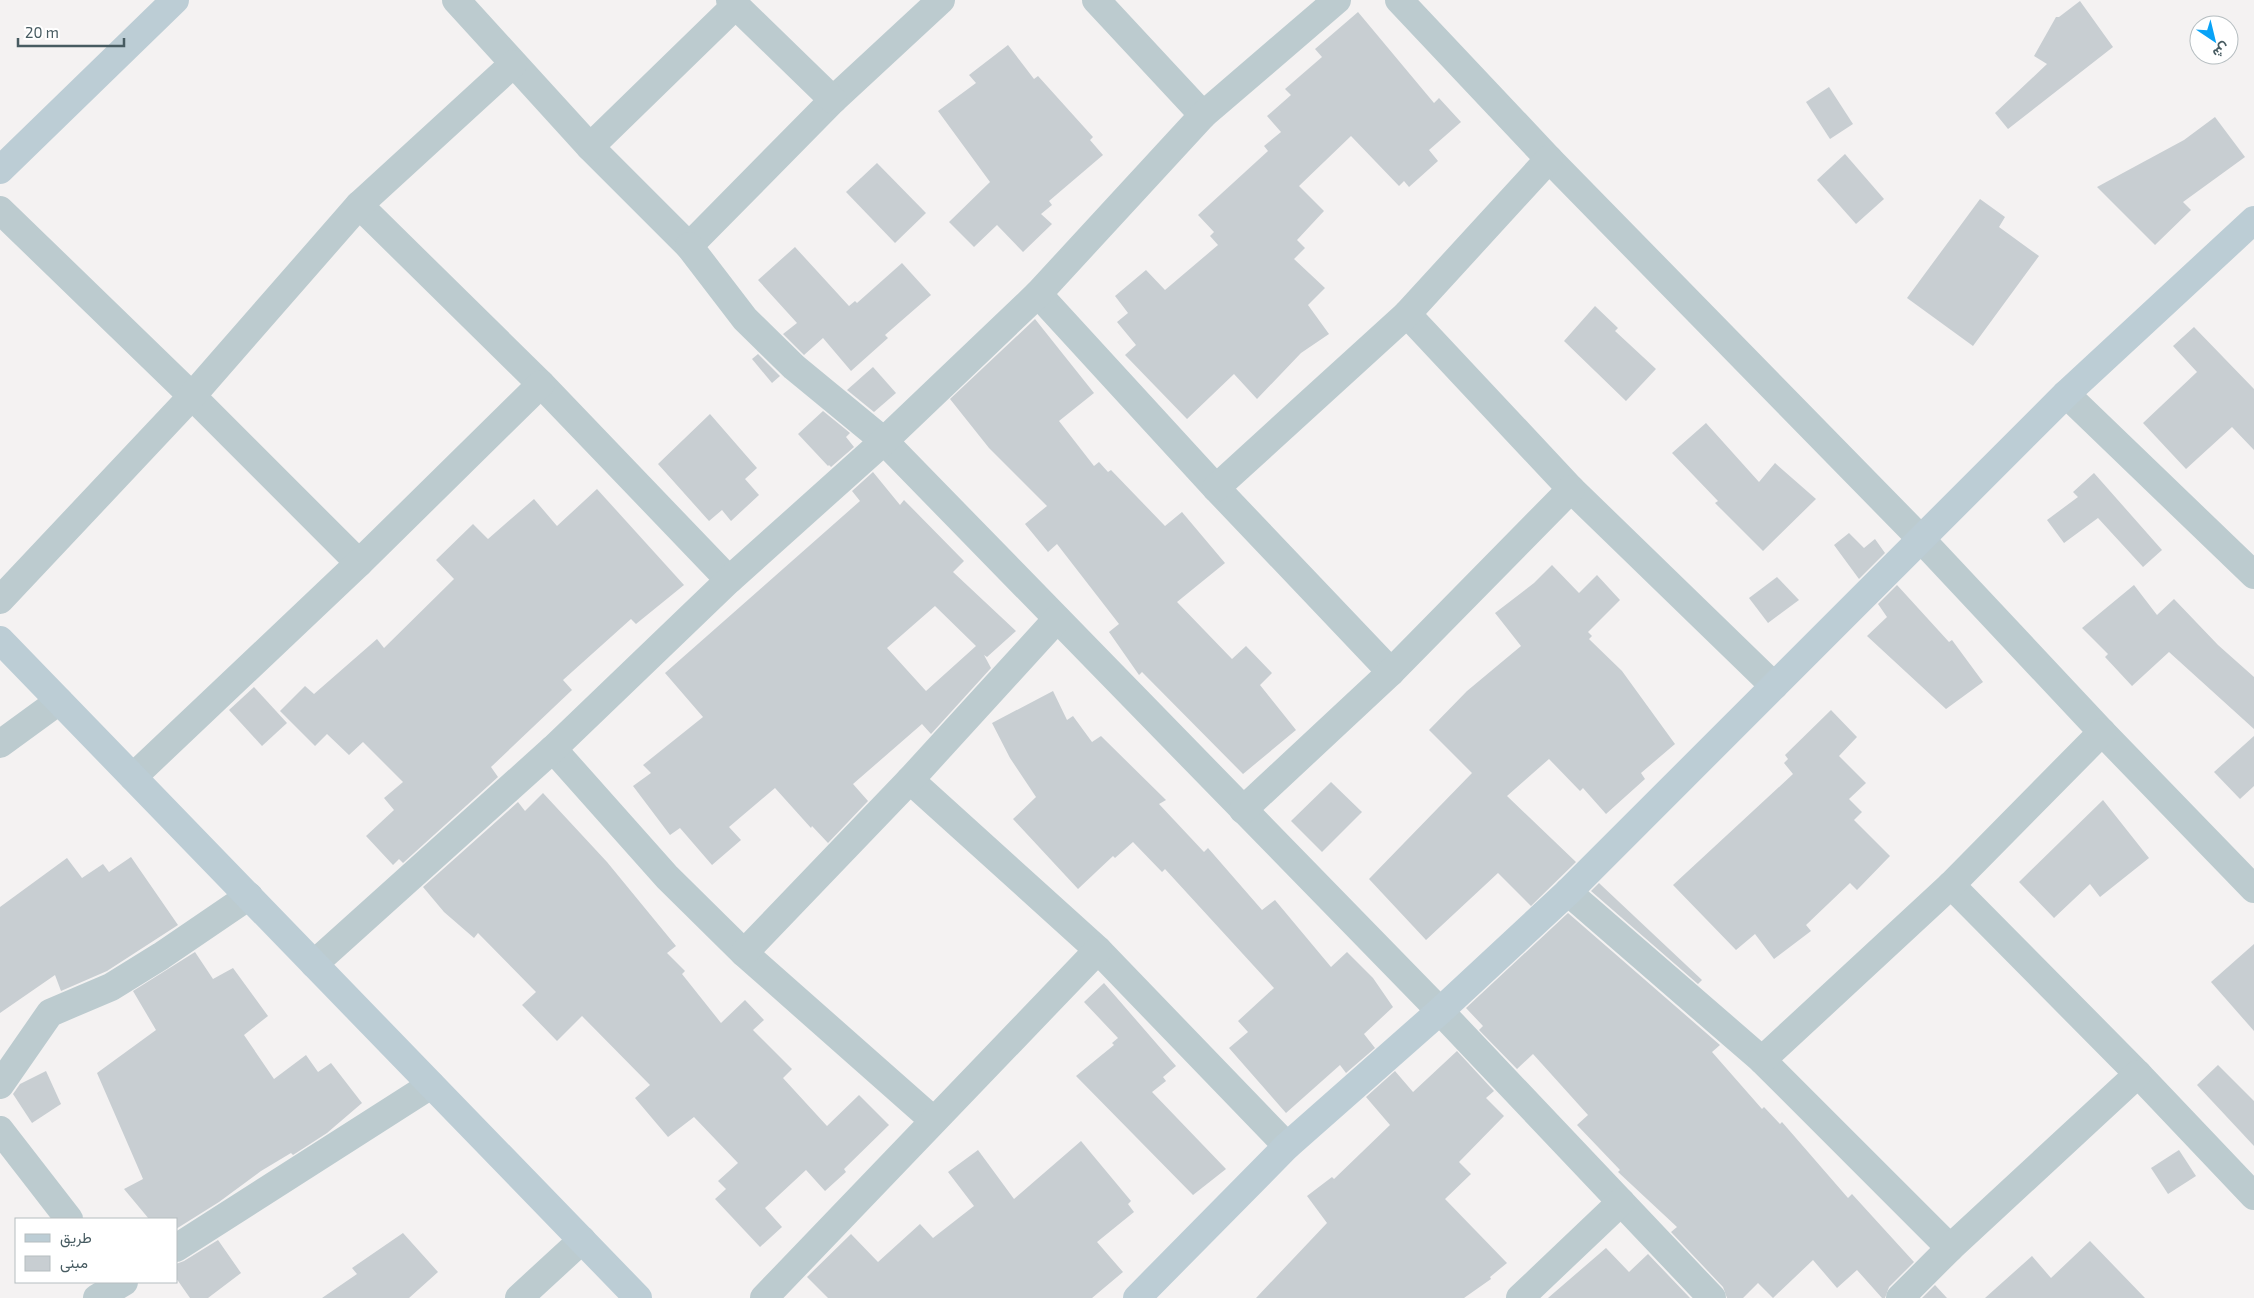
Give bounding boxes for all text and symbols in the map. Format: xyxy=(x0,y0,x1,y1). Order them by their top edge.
scale bar xyxy=(18,15,124,47)
north arrow xyxy=(2189,15,2239,65)
text: 20 m xyxy=(25,23,59,41)
text: ش xyxy=(2209,38,2234,63)
legend xyxy=(15,1218,178,1283)
text: طريق xyxy=(60,1228,92,1248)
text: مبنى xyxy=(60,1253,88,1273)

